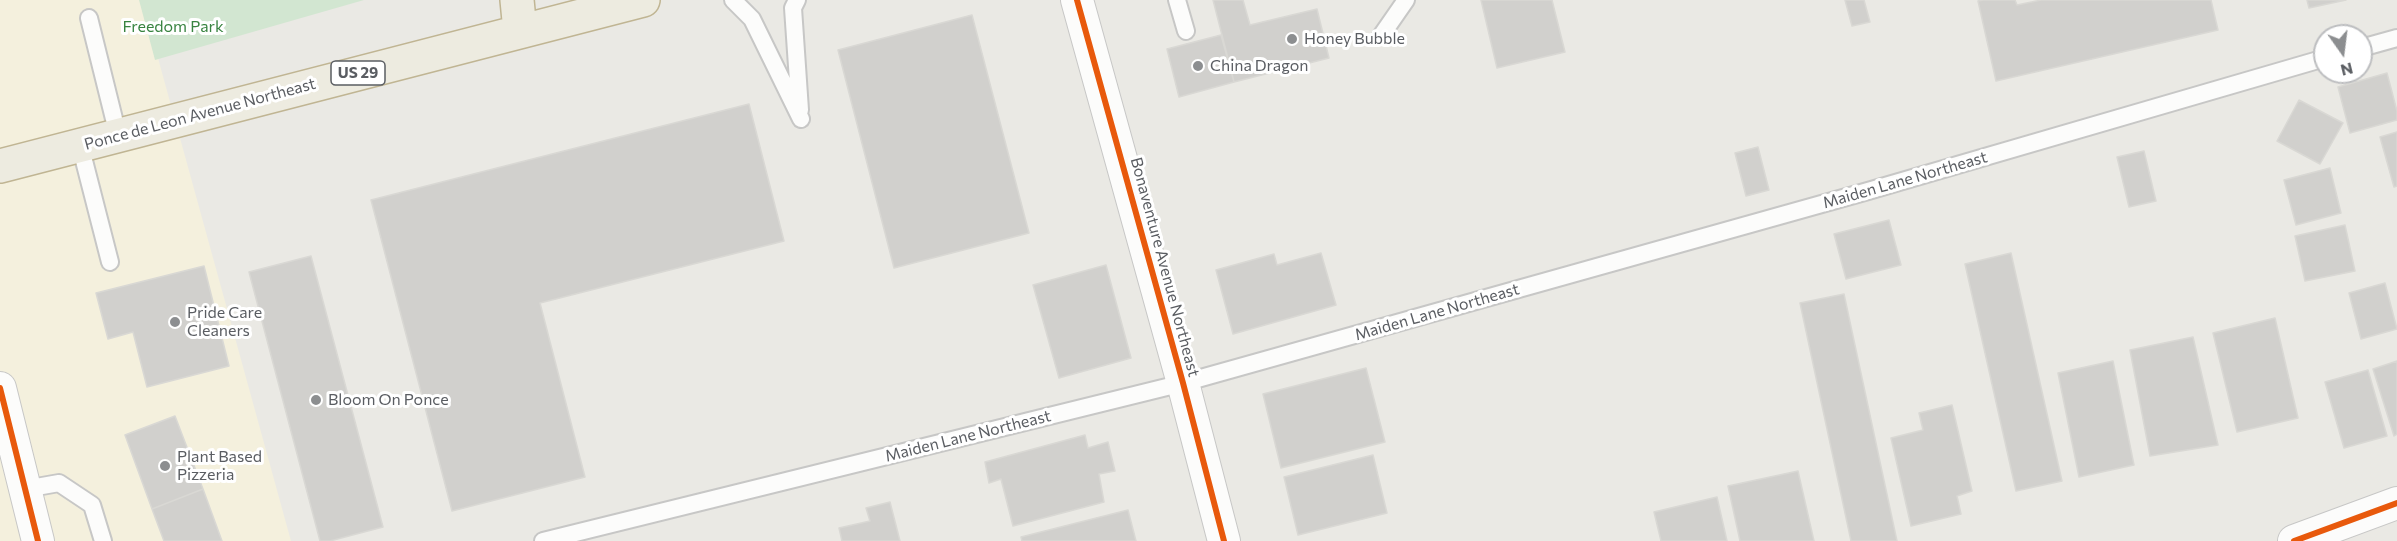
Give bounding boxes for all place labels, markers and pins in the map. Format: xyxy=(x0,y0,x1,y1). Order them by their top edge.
place label: Honey Bubble xyxy=(1304,29,1405,49)
marker: Honey Bubble xyxy=(1285,32,1299,46)
place label: China Dragon xyxy=(1210,56,1308,76)
marker: China Dragon xyxy=(1191,59,1205,73)
place label: Pride Care Cleaners xyxy=(187,303,262,341)
marker: Pride Care Cleaners xyxy=(168,315,182,329)
place label: Bloom On Ponce xyxy=(328,390,449,410)
marker: Bloom On Ponce xyxy=(309,393,323,407)
place label: Plant Based Pizzeria xyxy=(177,447,262,485)
marker: Plant Based Pizzeria xyxy=(158,459,172,473)

